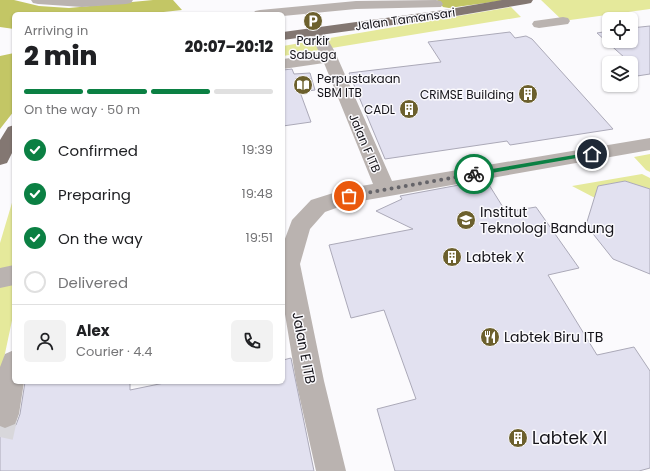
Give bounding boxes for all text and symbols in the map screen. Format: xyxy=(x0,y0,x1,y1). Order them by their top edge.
street label: Jalan Tamansari xyxy=(354,4,456,34)
parking icon: Parkir Sabuga xyxy=(302,10,324,32)
map controls xyxy=(602,12,638,92)
button: locate xyxy=(602,12,638,48)
text: Arriving in xyxy=(24,21,88,40)
place label: Parkir Sabuga xyxy=(289,32,337,63)
text: 20:07–20:12 xyxy=(185,36,273,57)
text: 2 min xyxy=(24,38,97,74)
button: layers xyxy=(602,56,638,92)
place label: Perpustakaan SBM ITB xyxy=(317,70,401,101)
library icon: Perpustakaan SBM ITB xyxy=(292,74,314,96)
building icon: CRiMSE Building xyxy=(517,83,539,105)
place label: CRiMSE Building xyxy=(420,86,514,103)
building icon: CADL xyxy=(398,98,420,120)
text: On the way · 50 m xyxy=(24,100,140,119)
place label: CADL xyxy=(364,101,395,118)
street label: Jalan F ITB xyxy=(345,111,385,175)
pin xyxy=(575,137,609,171)
icon: check xyxy=(24,139,46,161)
text: Confirmed xyxy=(58,140,138,161)
text: 19:39 xyxy=(242,140,273,159)
icon: home xyxy=(581,143,603,165)
courier xyxy=(454,154,494,194)
icon: bike xyxy=(463,163,485,185)
pin xyxy=(332,179,366,213)
icon: check xyxy=(24,183,46,205)
text: Preparing xyxy=(58,184,131,205)
text: 19:48 xyxy=(242,184,273,203)
icon: bag xyxy=(338,185,360,207)
place label: Institut Teknologi Bandung xyxy=(480,202,614,238)
school or university icon: Institut Teknologi Bandung xyxy=(455,209,477,231)
icon: check xyxy=(24,227,46,249)
text: On the way xyxy=(58,228,143,249)
text: 19:51 xyxy=(246,228,273,247)
building icon: Labtek X xyxy=(441,246,463,268)
place label: Labtek X xyxy=(466,247,525,267)
text: Delivered xyxy=(58,272,128,293)
street label: Jalan E ITB xyxy=(287,310,321,386)
button: person xyxy=(24,320,66,362)
text: Alex xyxy=(76,320,110,341)
button: phone xyxy=(231,320,273,362)
restaurant icon: Labtek Biru ITB xyxy=(479,326,501,348)
place label: Labtek Biru ITB xyxy=(504,327,603,347)
text: Courier · 4.4 xyxy=(76,342,152,361)
place label: Labtek XI xyxy=(532,426,607,450)
building icon: Labtek XI xyxy=(507,427,529,449)

